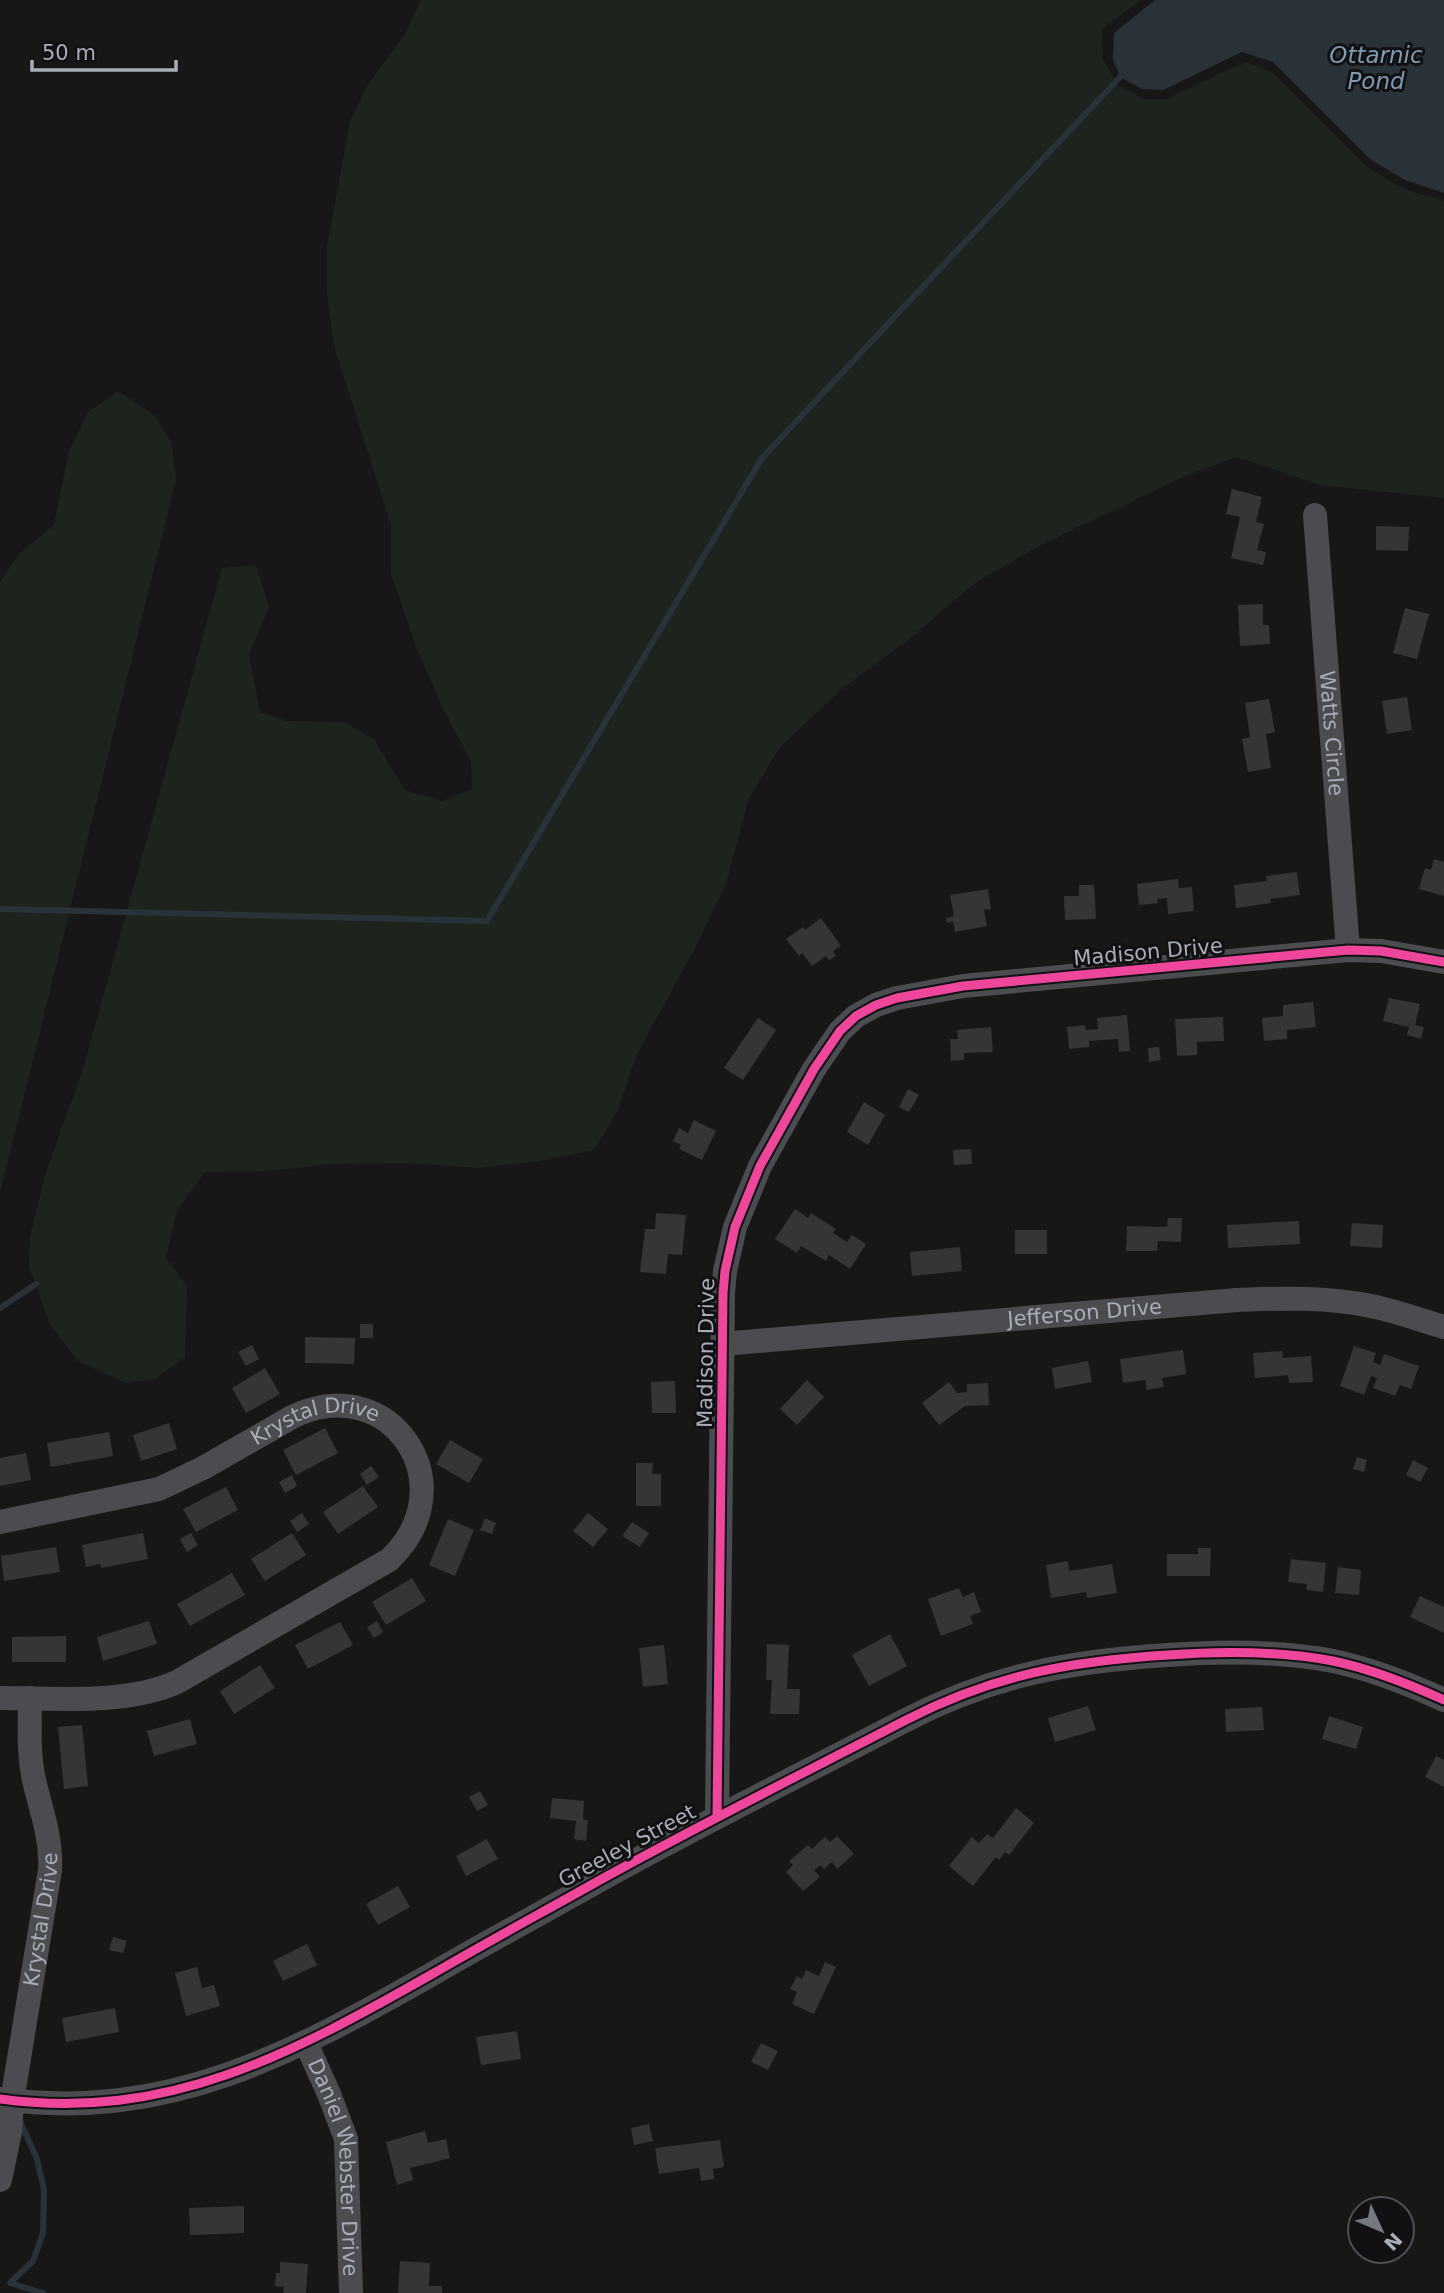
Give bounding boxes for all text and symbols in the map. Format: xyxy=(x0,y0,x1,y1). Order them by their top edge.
scale bar xyxy=(32,28,175,72)
text: 50 m xyxy=(42,41,96,65)
water label: Ottarnic Pond xyxy=(1329,42,1423,94)
street label: Watts Circle xyxy=(1315,670,1348,797)
street label: Madison Drive xyxy=(1072,934,1224,970)
street label: Madison Drive xyxy=(693,1278,719,1428)
street label: Jefferson Drive xyxy=(1004,1294,1163,1332)
street label: Krystal Drive xyxy=(247,1393,384,1450)
street label: Greeley Street xyxy=(554,1800,700,1892)
street label: Krystal Drive xyxy=(19,1852,63,1988)
street label: Daniel Webster Drive xyxy=(303,2055,362,2277)
north arrow xyxy=(1346,2195,1416,2265)
text: N xyxy=(1380,2228,1407,2255)

